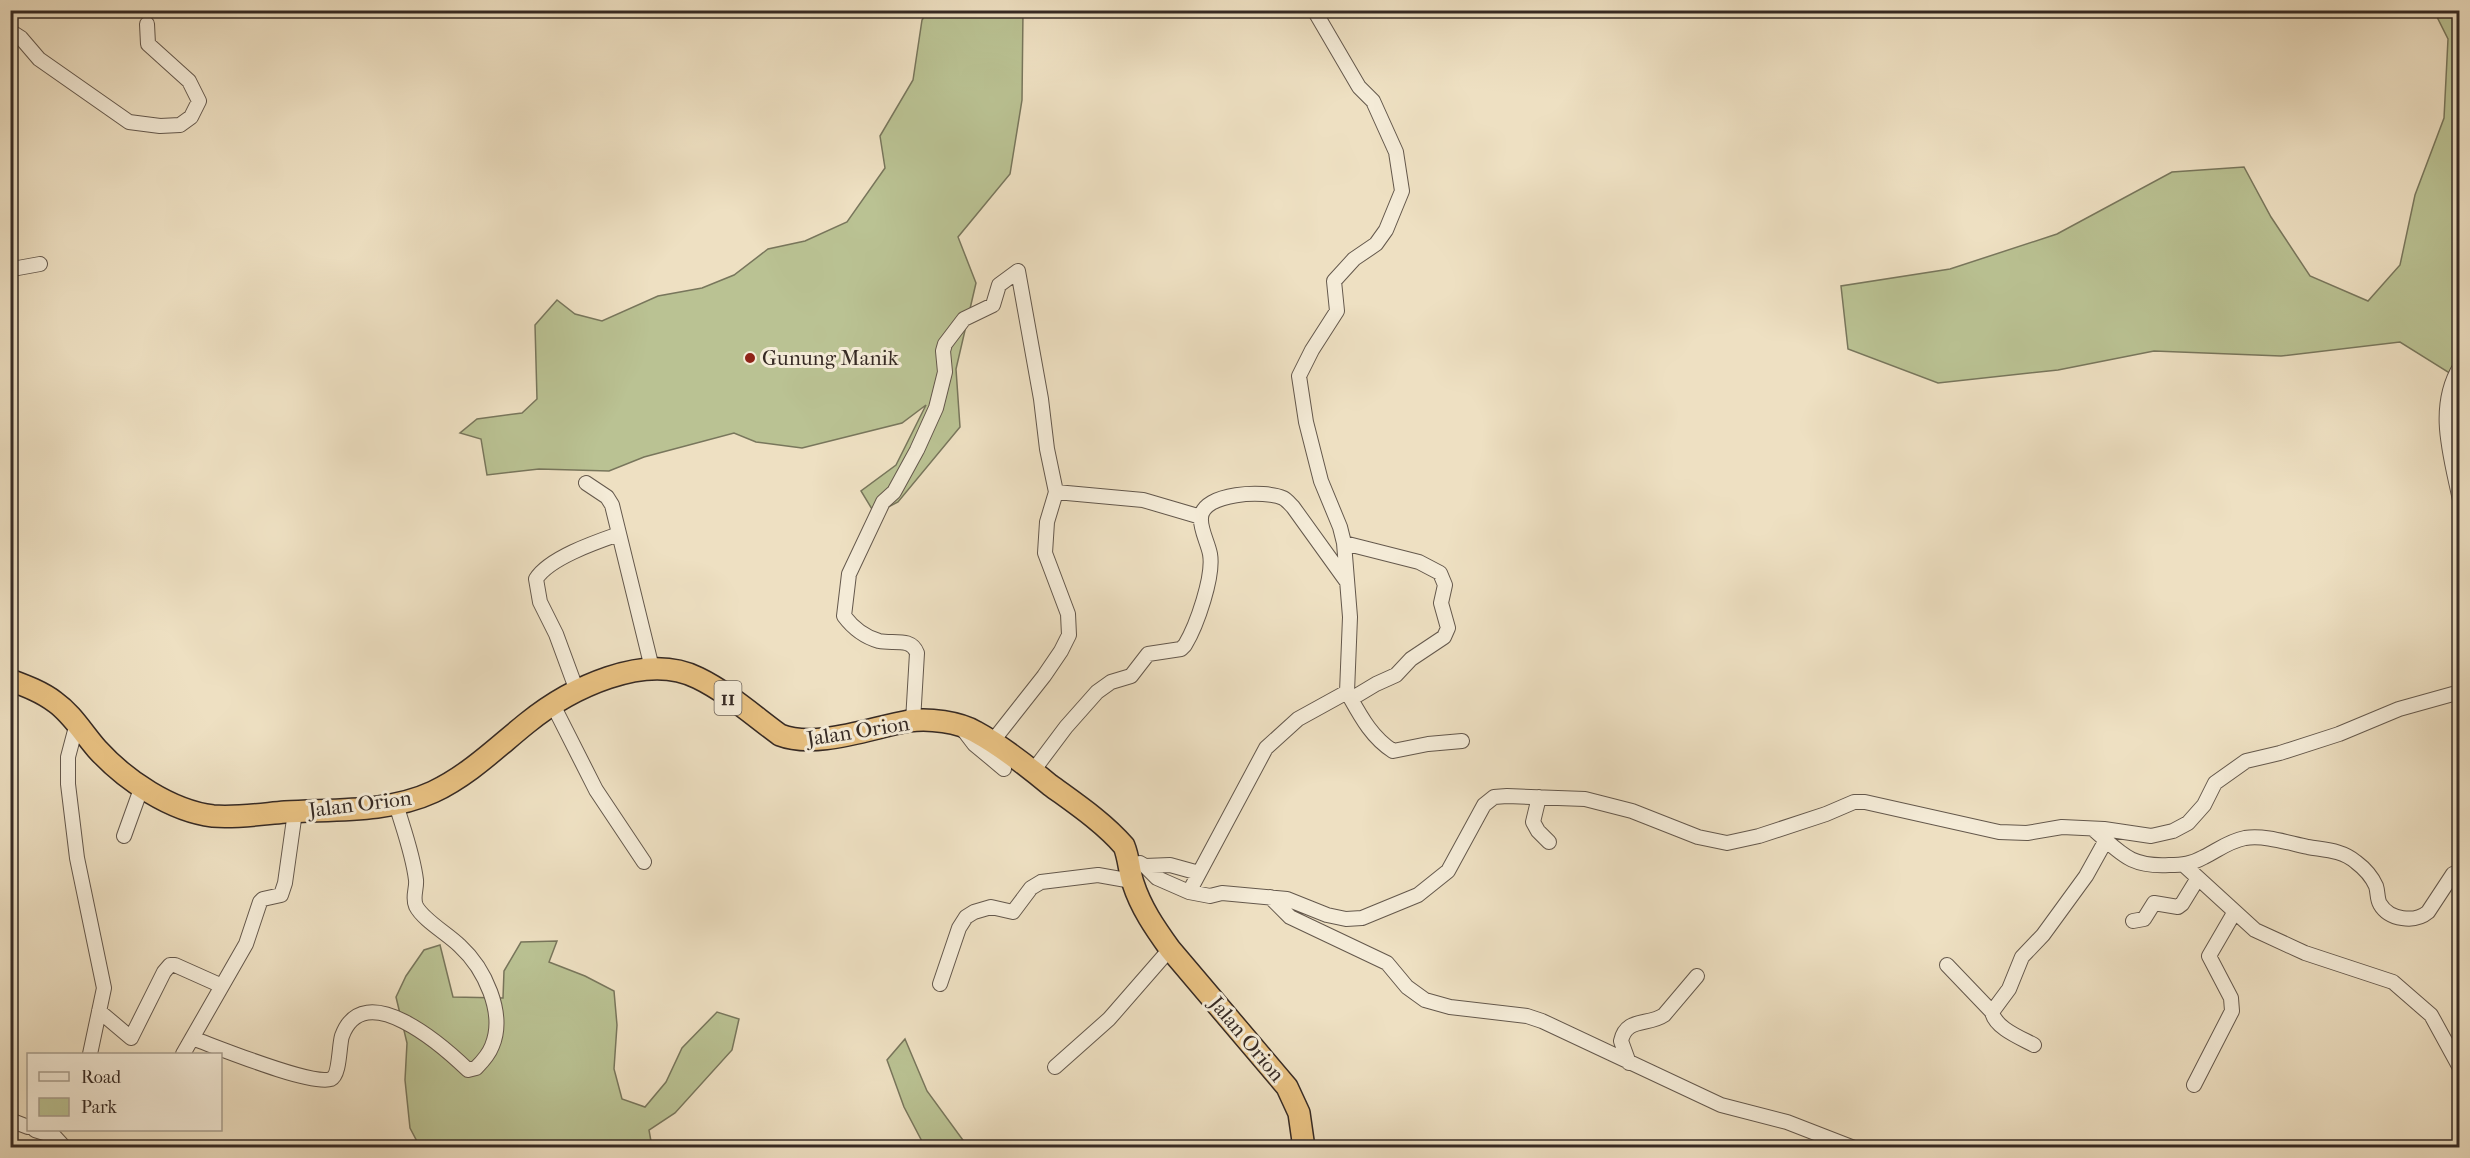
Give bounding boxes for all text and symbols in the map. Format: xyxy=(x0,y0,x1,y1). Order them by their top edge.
place label: Gunung Manik xyxy=(762,346,899,370)
marker: Gunung Manik xyxy=(743,351,757,365)
road number: 11 xyxy=(714,681,742,715)
street label: Jalan Orion xyxy=(803,711,911,751)
street label: Jalan Orion xyxy=(305,786,413,822)
street label: Jalan Orion xyxy=(1203,990,1290,1086)
legend xyxy=(27,1053,222,1131)
text: Road xyxy=(81,1067,121,1088)
text: Park xyxy=(81,1097,118,1118)

